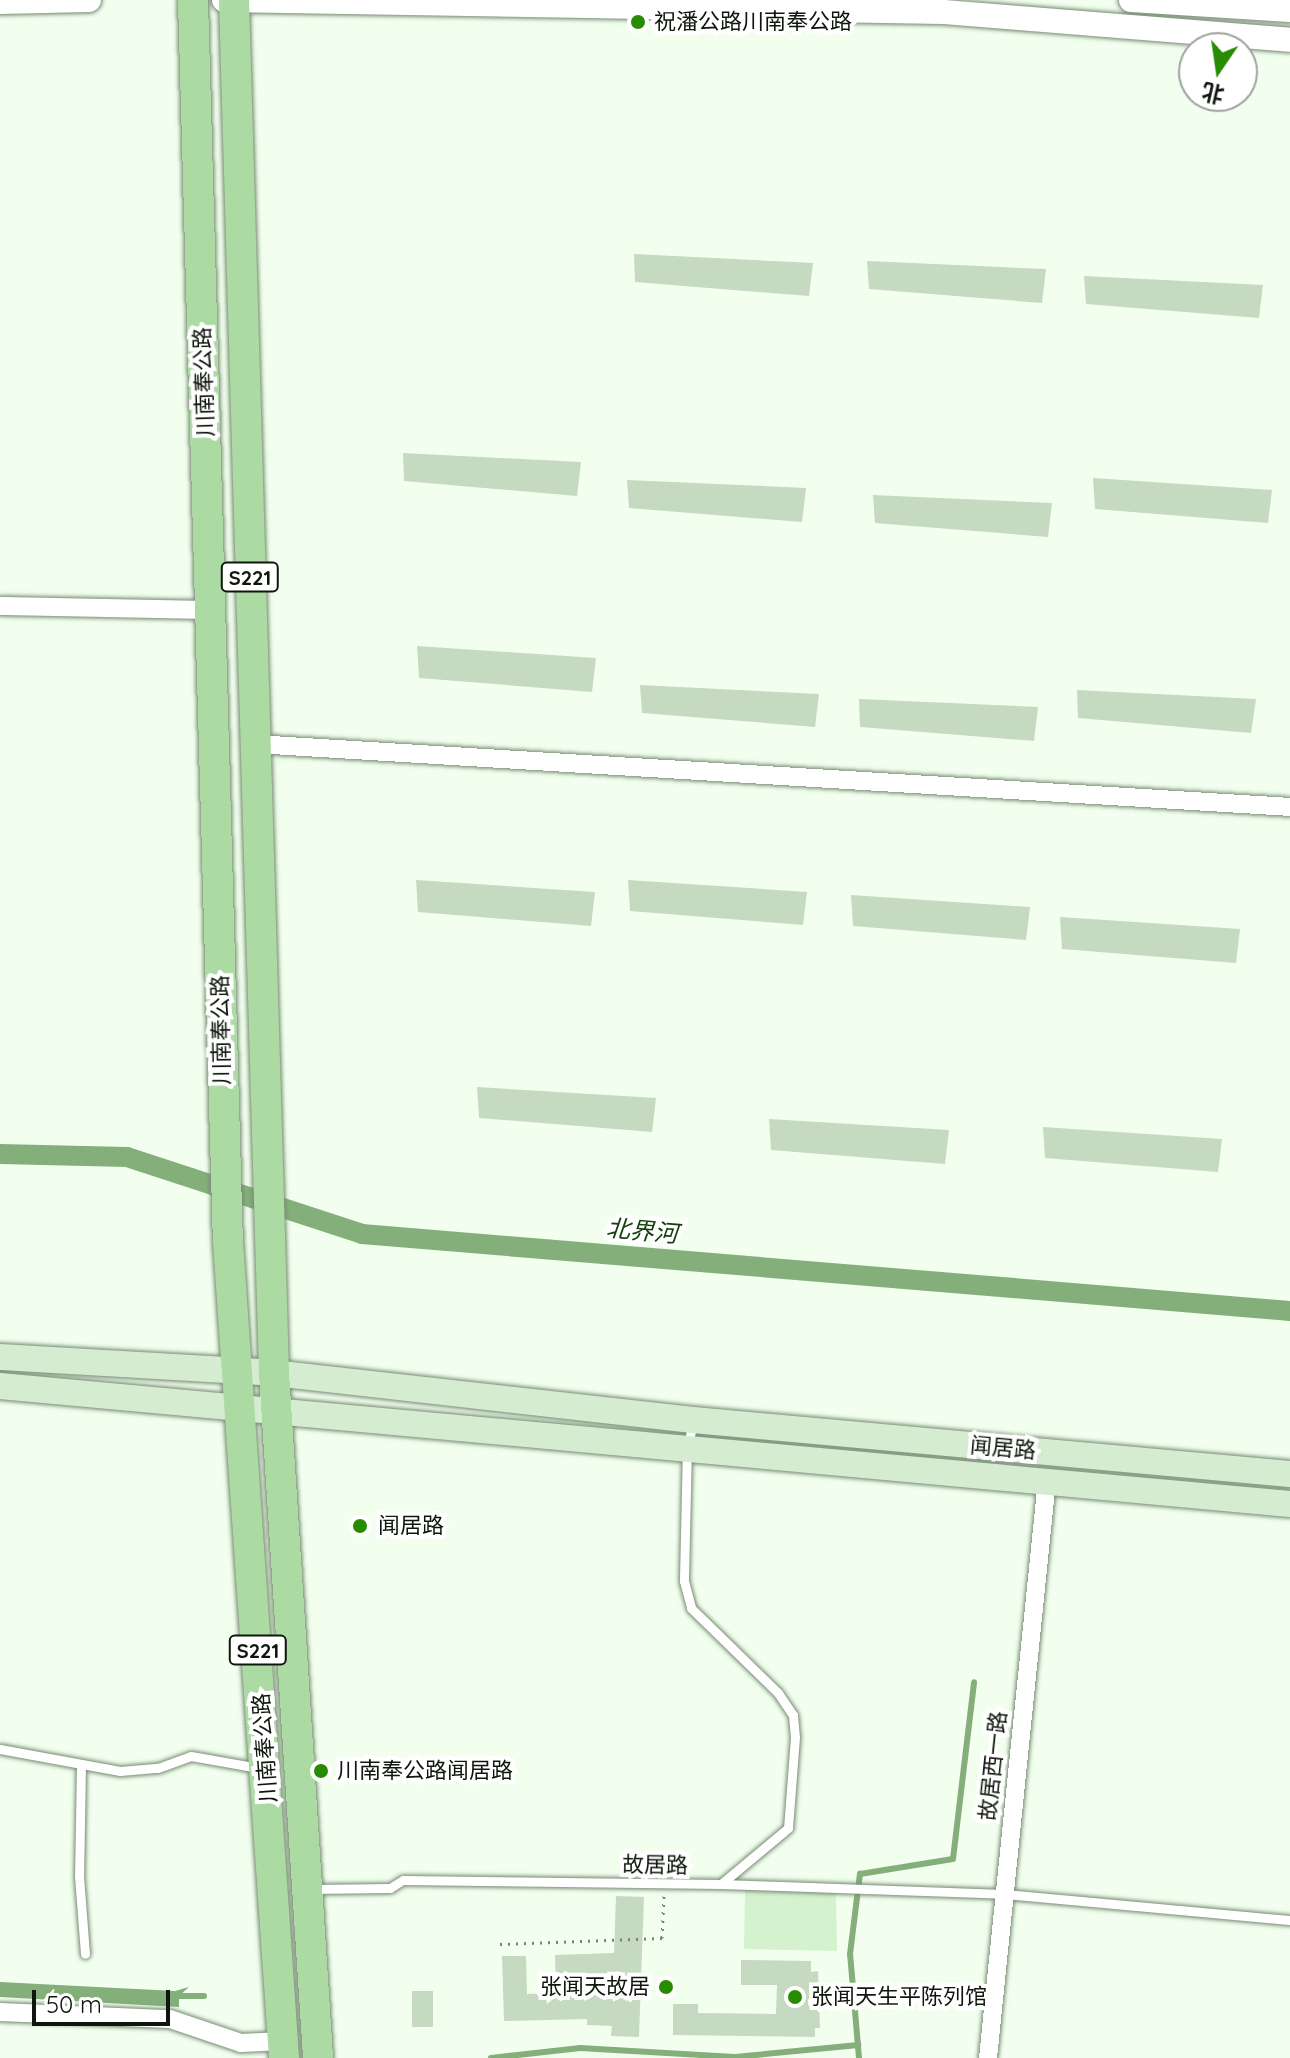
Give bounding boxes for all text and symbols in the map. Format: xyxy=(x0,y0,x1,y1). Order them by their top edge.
place label: 祝潘公路川南奉公路 xyxy=(654,9,852,35)
marker: 祝潘公路川南奉公路 xyxy=(629,13,647,31)
north arrow xyxy=(1178,32,1258,112)
text: 北 xyxy=(1199,77,1227,110)
street label: 川南奉公路 xyxy=(189,327,219,437)
road number: S221 xyxy=(220,561,280,593)
street label: 川南奉公路 xyxy=(207,975,235,1085)
water label: 北界河 xyxy=(605,1214,679,1248)
street label: 闻居路 xyxy=(969,1432,1037,1464)
place label: 闻居路 xyxy=(378,1513,444,1539)
marker: 闻居路 xyxy=(349,1515,371,1537)
road number: S221 xyxy=(228,1634,288,1666)
street label: 川南奉公路 xyxy=(248,1692,282,1804)
street label: 故居西一路 xyxy=(974,1710,1012,1822)
place label: 川南奉公路闻居路 xyxy=(337,1758,513,1784)
marker: 川南奉公路闻居路 xyxy=(312,1762,330,1780)
street label: 故居路 xyxy=(622,1851,688,1879)
scale bar xyxy=(36,1974,174,2024)
place label: 张闻天故居 xyxy=(540,1974,650,2000)
marker: 张闻天故居 xyxy=(657,1978,675,1996)
place label: 张闻天生平陈列馆 xyxy=(811,1984,987,2010)
marker: 张闻天生平陈列馆 xyxy=(786,1988,804,2006)
text: 50 m xyxy=(46,1989,102,2019)

